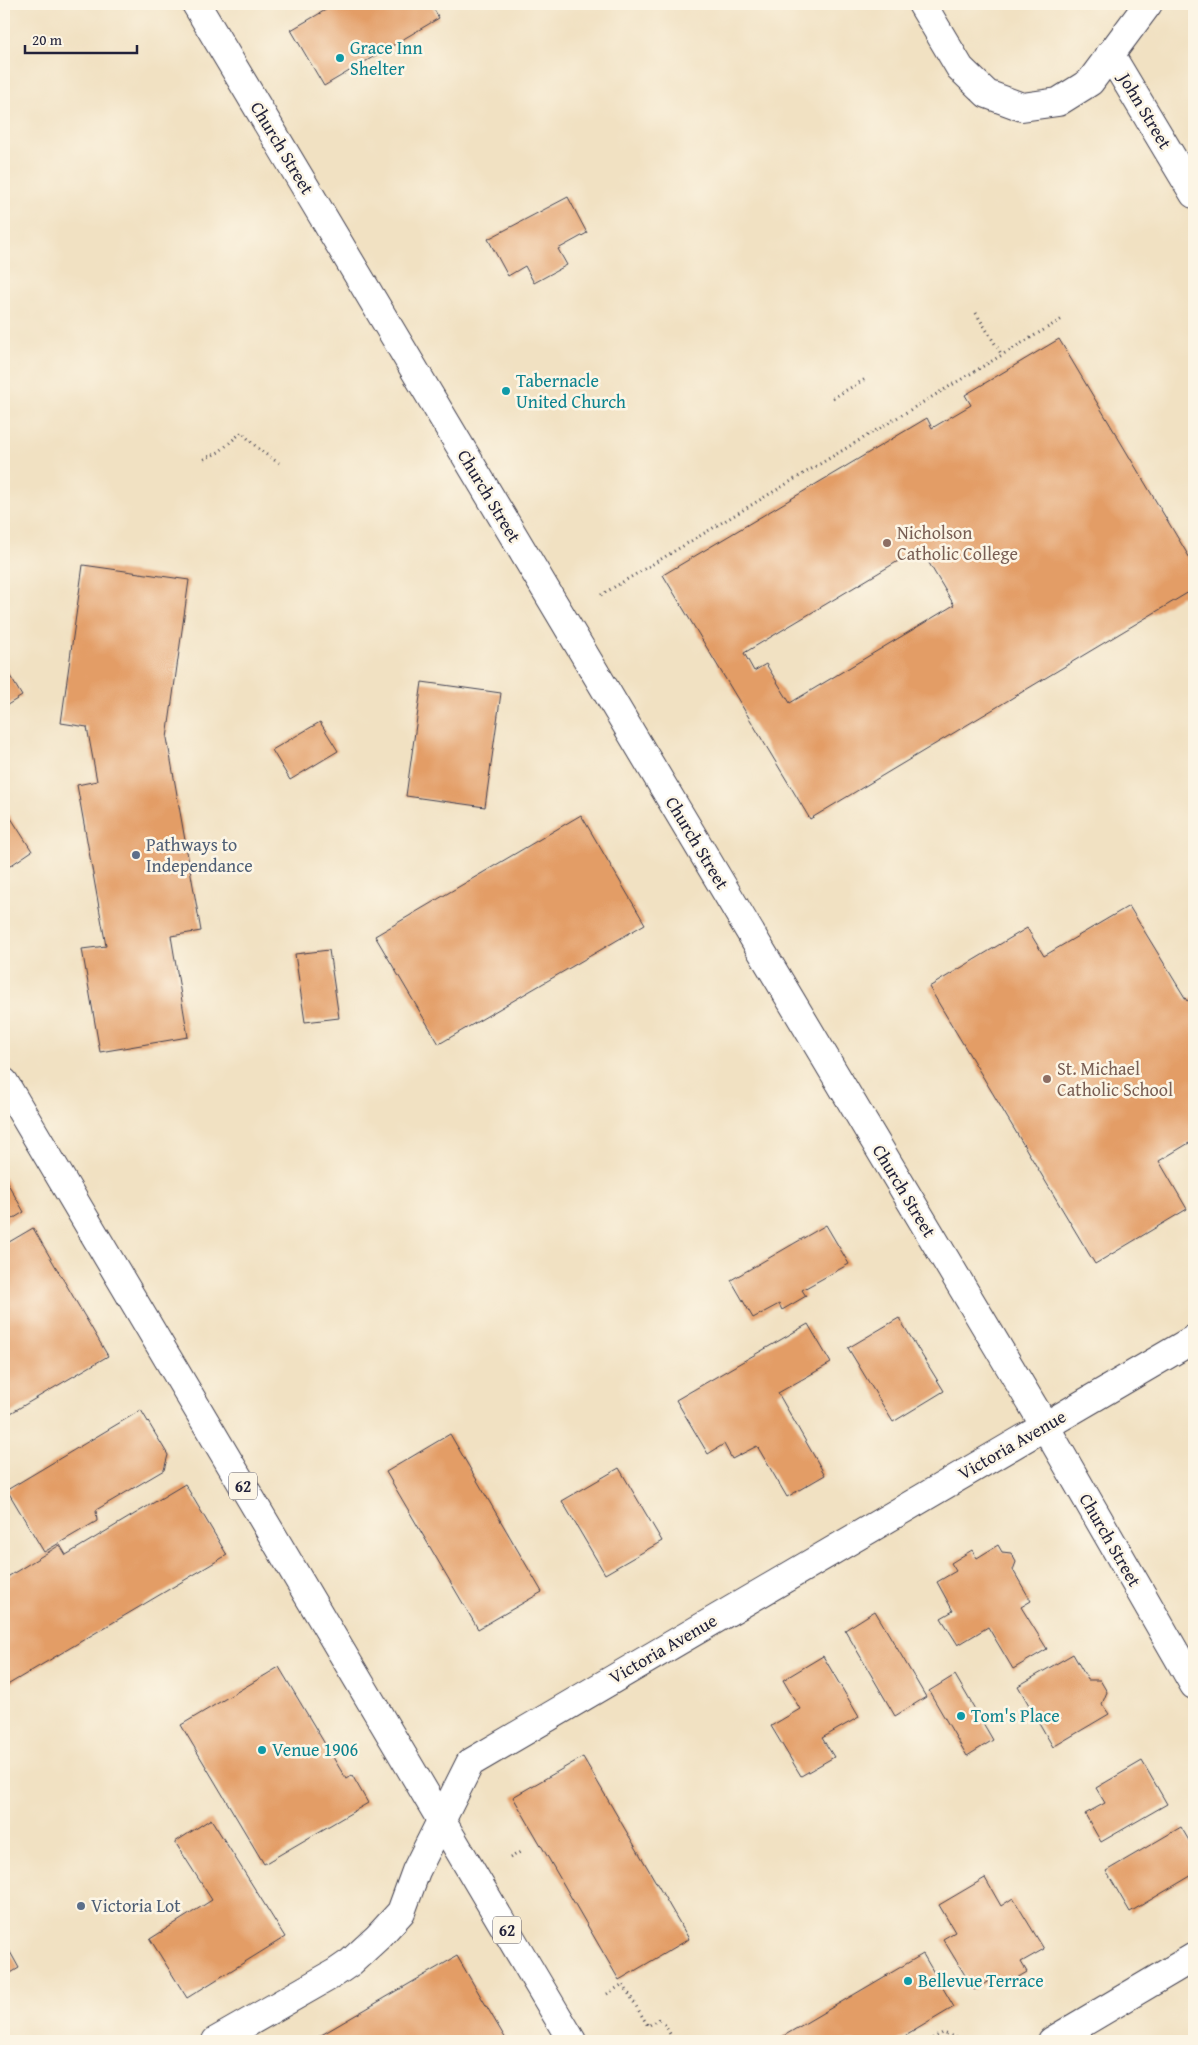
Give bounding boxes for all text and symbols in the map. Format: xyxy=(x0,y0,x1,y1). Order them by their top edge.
scale bar xyxy=(25,22,138,54)
text: 20 m xyxy=(32,29,63,50)
place label: Grace Inn Shelter xyxy=(350,34,423,82)
marker: Grace Inn Shelter xyxy=(334,52,346,64)
street label: John Street xyxy=(1111,66,1179,154)
street label: Church Street xyxy=(244,96,321,200)
place label: Tabernacle United Church xyxy=(516,367,626,415)
marker: Tabernacle United Church xyxy=(500,385,512,397)
street label: Church Street xyxy=(451,444,528,548)
place label: Nicholson Catholic College xyxy=(897,519,1018,567)
marker: Nicholson Catholic College xyxy=(881,537,893,549)
street label: Church Street xyxy=(659,791,736,895)
place label: Pathways to Independance xyxy=(146,831,253,879)
marker: Pathways to Independance xyxy=(130,849,142,861)
place label: St. Michael Catholic School xyxy=(1057,1055,1173,1103)
marker: St. Michael Catholic School xyxy=(1041,1073,1053,1085)
street label: Church Street xyxy=(866,1139,943,1243)
street label: Victoria Avenue xyxy=(953,1403,1071,1486)
road number: 62 xyxy=(229,1472,257,1500)
street label: Church Street xyxy=(1073,1488,1148,1592)
street label: Victoria Avenue xyxy=(604,1607,722,1690)
place label: Tom's Place xyxy=(971,1702,1060,1729)
marker: Tom's Place xyxy=(955,1710,967,1722)
place label: Venue 1906 xyxy=(272,1736,358,1763)
marker: Venue 1906 xyxy=(256,1744,268,1756)
place label: Victoria Lot xyxy=(91,1892,181,1919)
marker: Victoria Lot xyxy=(75,1900,87,1912)
road number: 62 xyxy=(493,1916,521,1944)
place label: Bellevue Terrace xyxy=(918,1967,1044,1994)
marker: Bellevue Terrace xyxy=(902,1975,914,1987)

